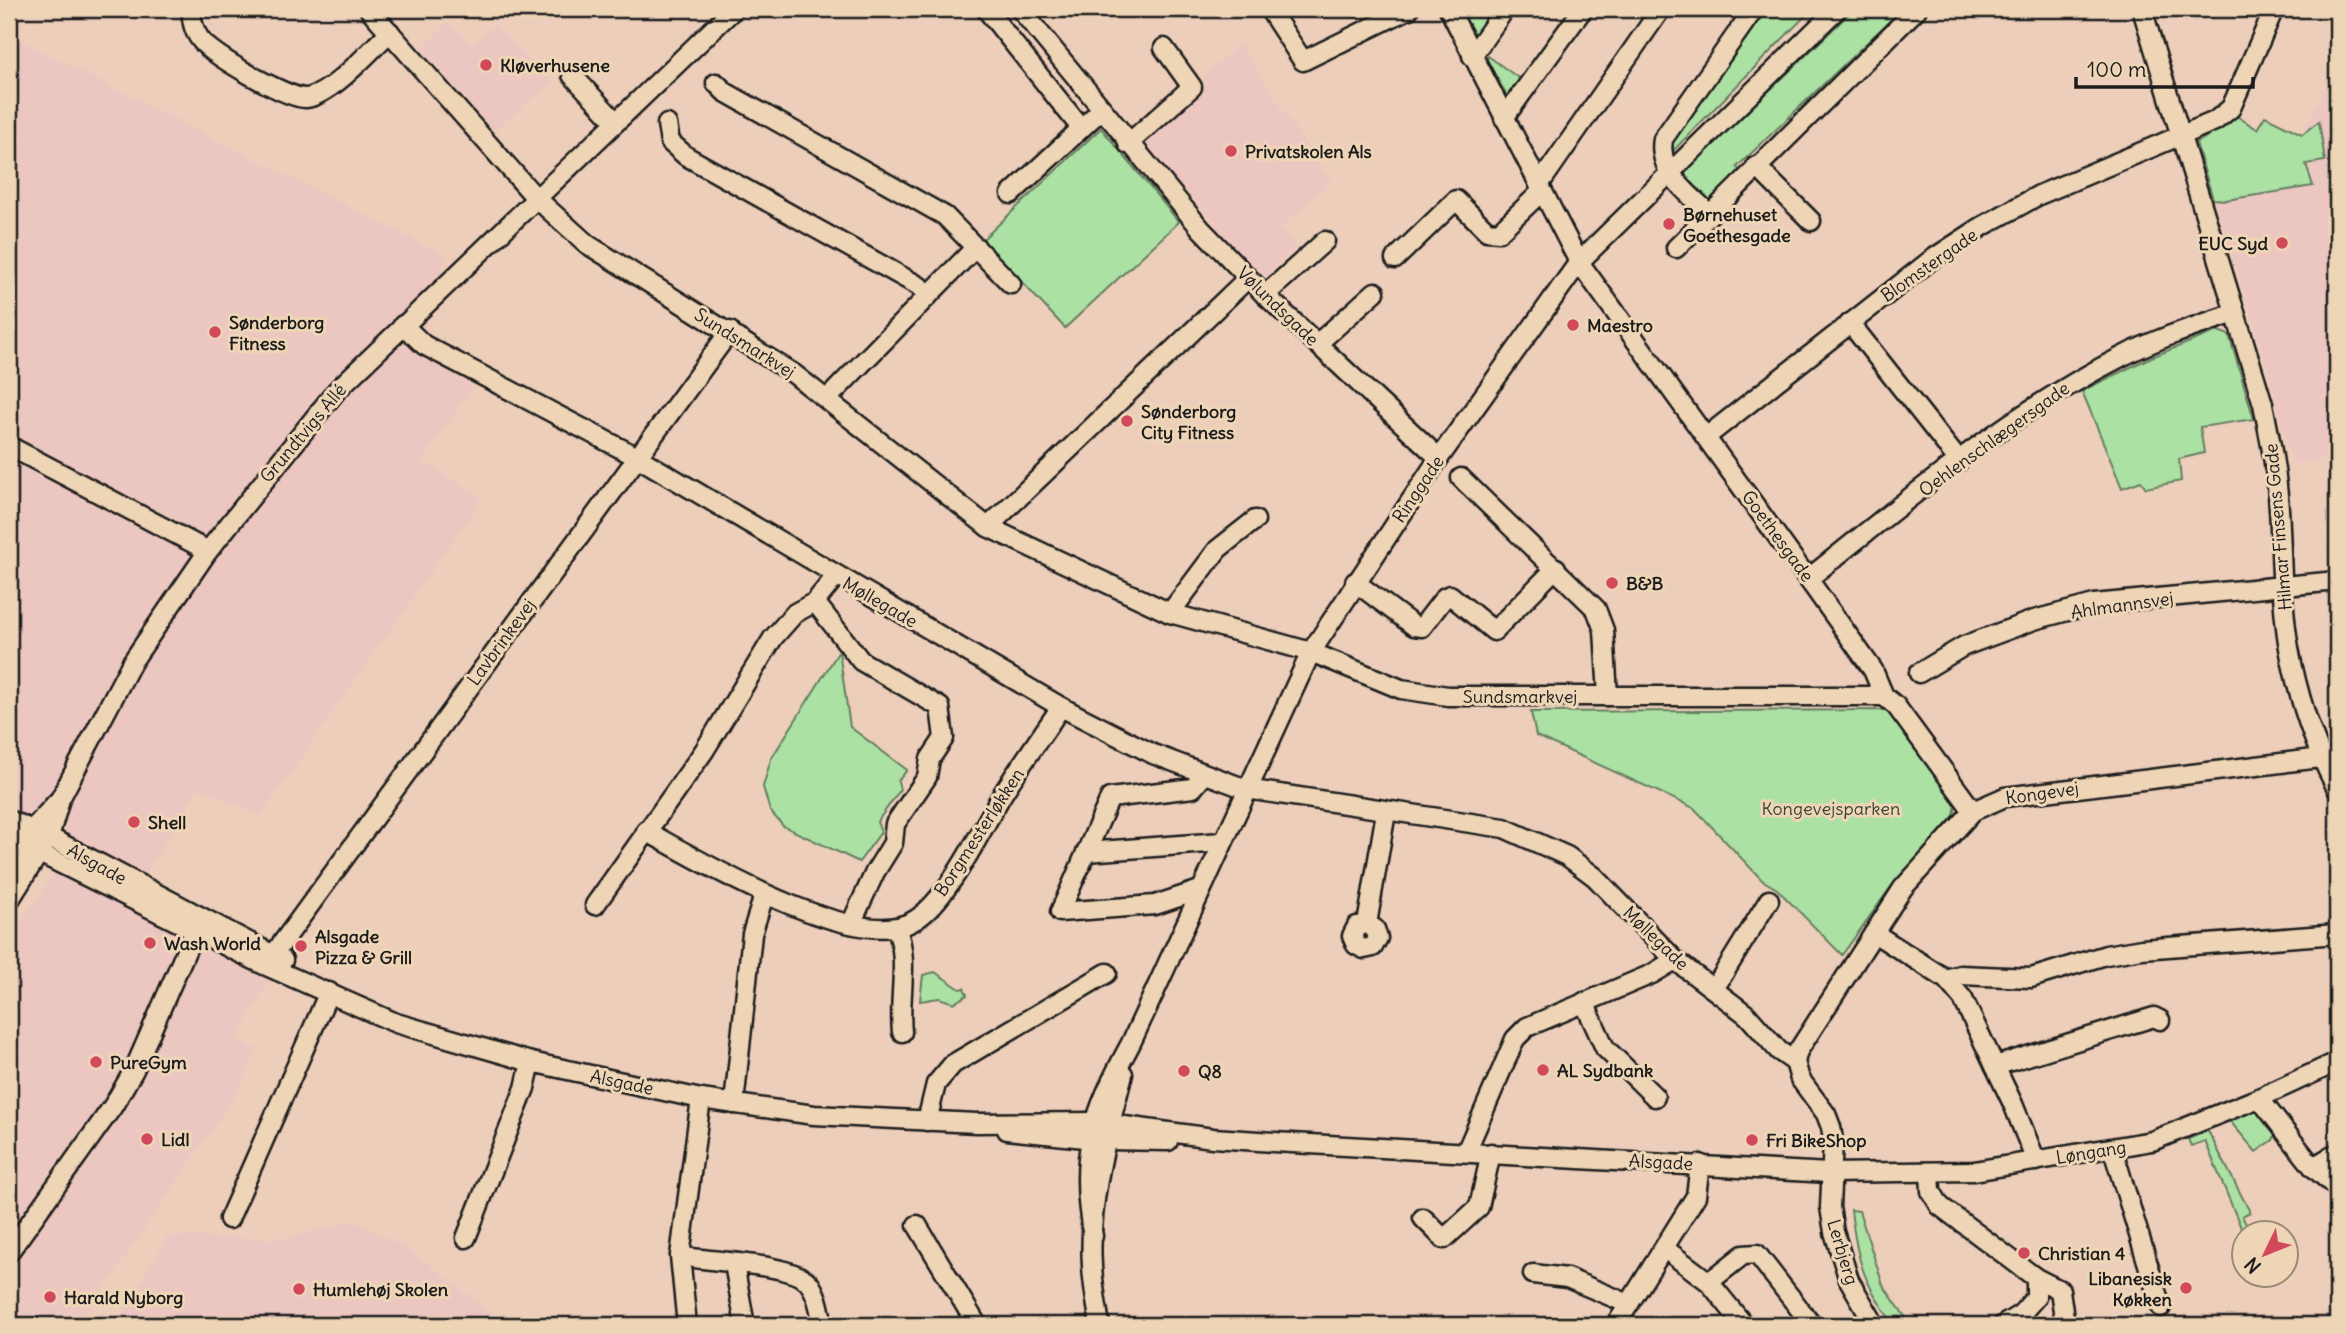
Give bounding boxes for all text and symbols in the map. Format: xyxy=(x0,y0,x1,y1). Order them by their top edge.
scale bar xyxy=(2076,46,2253,90)
place label: Kløverhusene xyxy=(500,54,610,77)
text: 100 m xyxy=(2087,56,2146,83)
marker: Kløverhusene xyxy=(478,57,494,73)
place label: Privatskolen Als xyxy=(1245,140,1372,163)
marker: Privatskolen Als xyxy=(1223,143,1239,159)
place label: Børnehuset Goethesgade xyxy=(1683,203,1791,247)
marker: Børnehuset Goethesgade xyxy=(1661,216,1677,232)
street label: Blomstergade xyxy=(1876,223,1982,307)
place label: EUC Syd xyxy=(2198,232,2268,255)
marker: EUC Syd xyxy=(2274,235,2290,251)
street label: Vølundsgade xyxy=(1232,261,1324,351)
street label: Sundsmarkvej xyxy=(690,303,800,383)
place label: Sønderborg Fitness xyxy=(229,311,324,355)
place label: Maestro xyxy=(1587,314,1653,337)
marker: Maestro xyxy=(1565,317,1581,333)
marker: Sønderborg Fitness xyxy=(207,324,223,340)
street label: Oehlenschlægersgade xyxy=(1914,377,2074,501)
street label: Grundtvigs Allé xyxy=(255,379,351,487)
place label: Sønderborg City Fitness xyxy=(1141,400,1236,444)
marker: Sønderborg City Fitness xyxy=(1119,413,1135,429)
street label: Hilmar Finsens Gade xyxy=(2259,443,2297,611)
street label: Ringgade xyxy=(1387,451,1449,527)
street label: Goethesgade xyxy=(1737,486,1819,586)
street label: Møllegade xyxy=(838,571,922,633)
place label: B&B xyxy=(1626,572,1664,595)
marker: B&B xyxy=(1604,575,1620,591)
street label: Ahlmannsvej xyxy=(2069,586,2175,624)
street label: Lavbrinkevej xyxy=(462,594,540,690)
street label: Sundsmarkvej xyxy=(1463,685,1577,708)
street label: Borgmesterløkken xyxy=(929,764,1029,900)
street label: Kongevej xyxy=(2004,776,2080,810)
park label: Kongevejsparken xyxy=(1762,797,1900,820)
place label: Shell xyxy=(148,811,186,834)
marker: Shell xyxy=(126,814,142,830)
street label: Alsgade xyxy=(63,838,131,890)
street label: Møllegade xyxy=(1618,901,1694,975)
place label: Alsgade Pizza & Grill xyxy=(315,925,412,969)
place label: Wash World xyxy=(164,932,261,955)
marker: Wash World xyxy=(142,935,158,951)
marker: Alsgade Pizza & Grill xyxy=(293,938,309,954)
place label: PureGym xyxy=(110,1051,187,1074)
marker: PureGym xyxy=(88,1054,104,1070)
place label: AL Sydbank xyxy=(1557,1059,1653,1082)
place label: Q8 xyxy=(1198,1060,1222,1083)
marker: AL Sydbank xyxy=(1535,1062,1551,1078)
marker: Q8 xyxy=(1176,1063,1192,1079)
street label: Alsgade xyxy=(588,1064,656,1100)
place label: Lidl xyxy=(161,1128,189,1151)
place label: Fri BikeShop xyxy=(1766,1129,1866,1152)
marker: Lidl xyxy=(139,1131,155,1147)
marker: Fri BikeShop xyxy=(1744,1132,1760,1148)
street label: Løngang xyxy=(2054,1135,2128,1169)
street label: Alsgade xyxy=(1628,1149,1694,1175)
street label: Lerbjerg xyxy=(1822,1217,1864,1287)
north arrow xyxy=(2230,1218,2300,1288)
place label: Christian 4 xyxy=(2038,1242,2126,1265)
marker: Christian 4 xyxy=(2016,1245,2032,1261)
text: N xyxy=(2239,1253,2266,1279)
place label: Libanesisk Køkken xyxy=(2088,1267,2173,1311)
place label: Humlehøj Skolen xyxy=(313,1278,449,1301)
marker: Libanesisk Køkken xyxy=(2178,1280,2194,1296)
marker: Humlehøj Skolen xyxy=(291,1281,307,1297)
place label: Harald Nyborg xyxy=(64,1286,183,1309)
marker: Harald Nyborg xyxy=(42,1289,58,1305)

